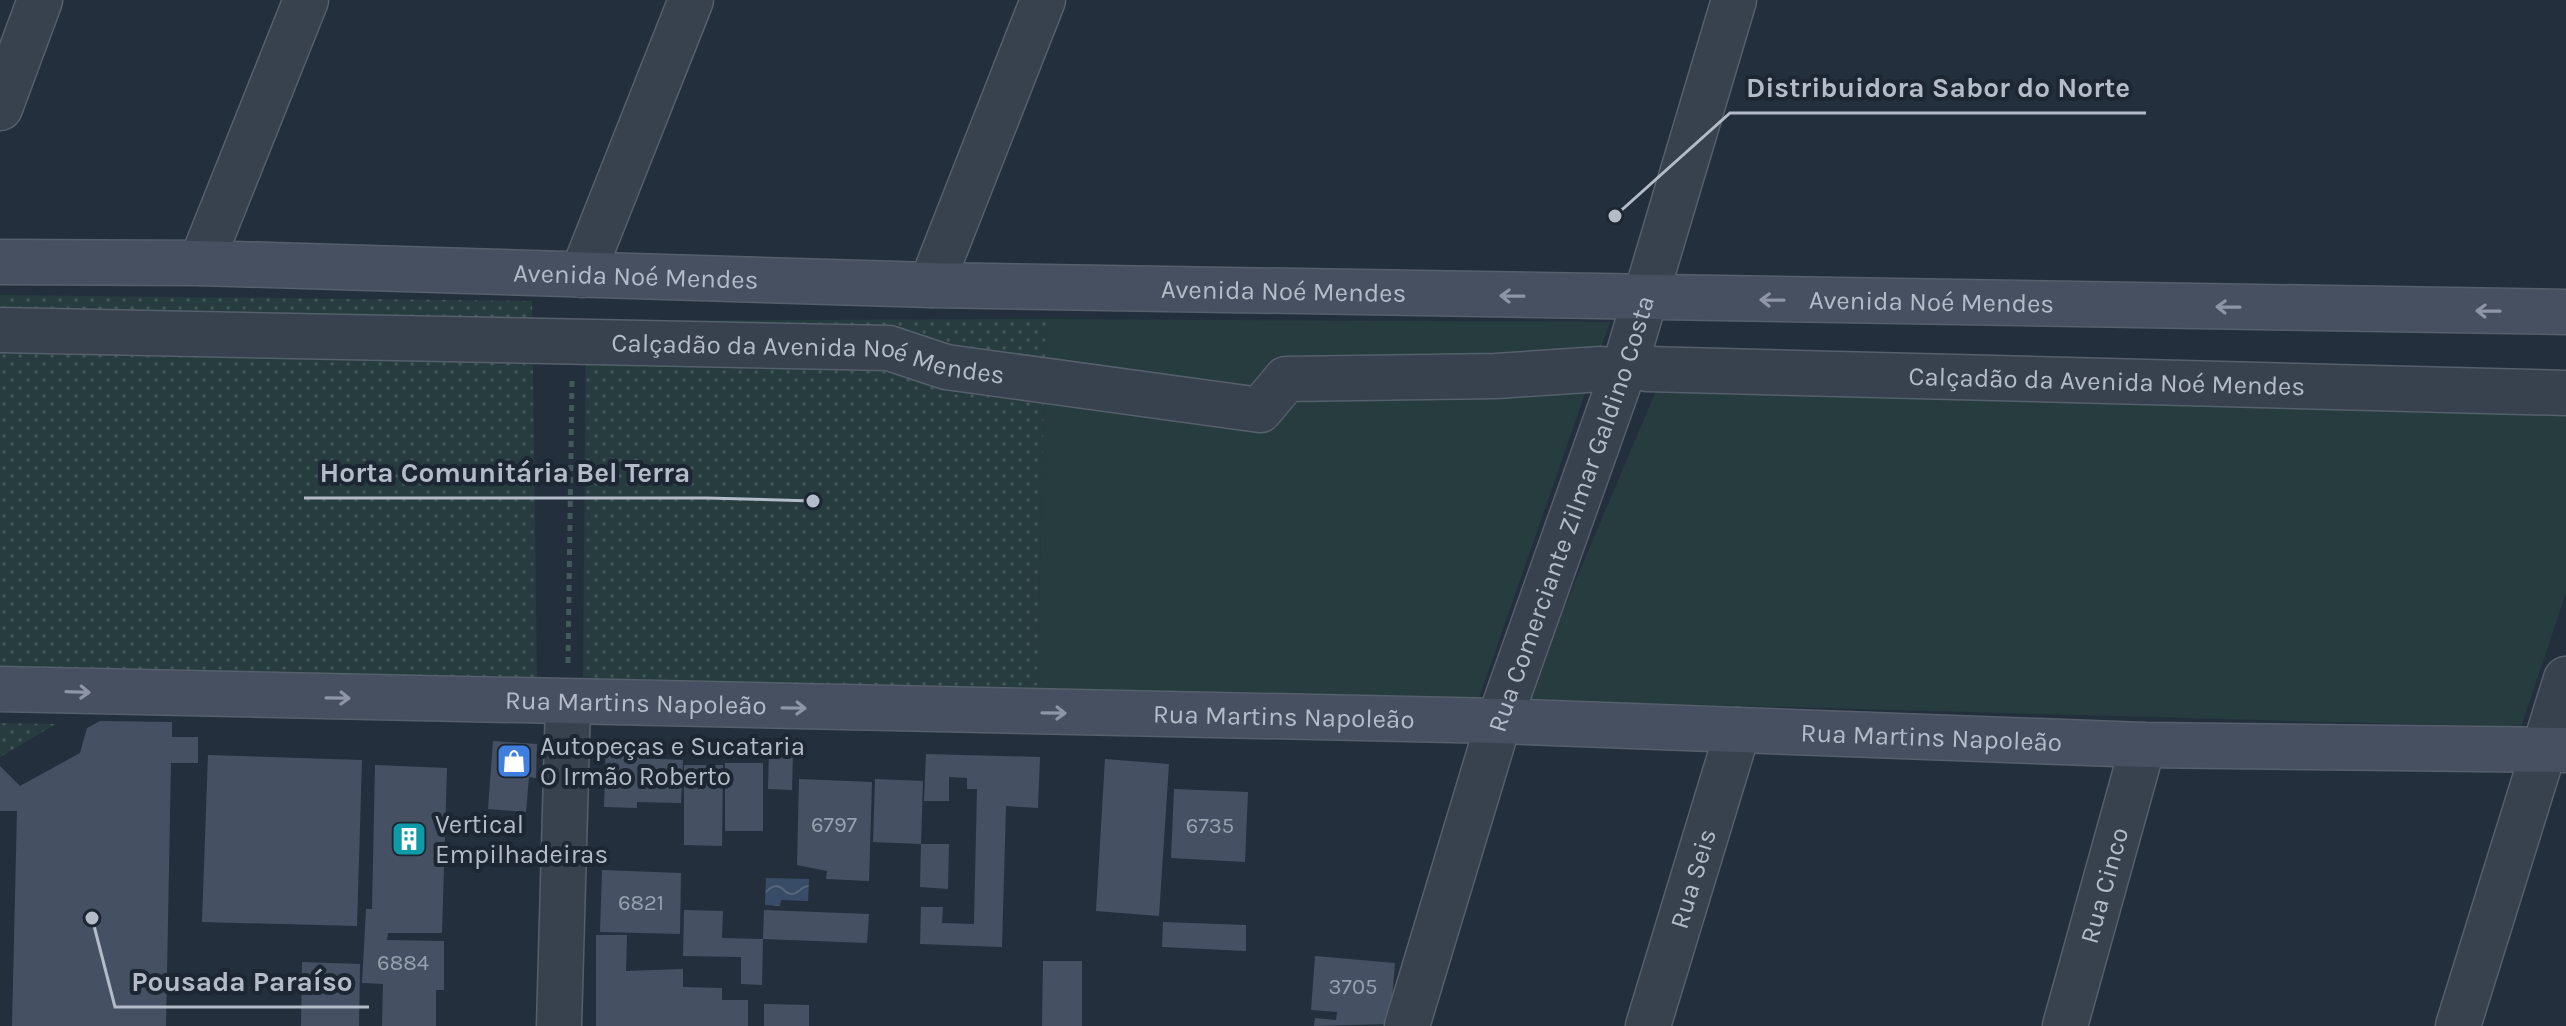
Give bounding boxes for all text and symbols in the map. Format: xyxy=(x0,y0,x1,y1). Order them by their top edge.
callout: Distribuidora Sabor do Norte xyxy=(1730,61,2146,113)
text: Distribuidora Sabor do Norte xyxy=(1746,71,2130,104)
street label: Avenida Noé Mendes xyxy=(513,257,759,296)
street label: Avenida Noé Mendes xyxy=(1161,274,1406,309)
street label: Avenida Noé Mendes xyxy=(1809,284,2054,320)
one-way arrow xyxy=(1499,288,1526,303)
street label: Rua Comerciante Zilmar Galdino Costa xyxy=(1482,292,1661,736)
one-way arrow xyxy=(1759,292,1786,308)
one-way arrow xyxy=(2215,299,2242,315)
one-way arrow xyxy=(2475,303,2502,319)
street label: Calçadão da Avenida Noé Mendes xyxy=(611,327,1007,391)
street label: Calçadão da Avenida Noé Mendes xyxy=(1908,361,2305,402)
callout: Horta Comunitária Bel Terra xyxy=(304,446,707,498)
text: Horta Comunitária Bel Terra xyxy=(320,456,690,489)
one-way arrow xyxy=(64,684,91,700)
street label: Rua Martins Napoleão xyxy=(505,685,767,721)
one-way arrow xyxy=(324,691,351,706)
street label: Rua Martins Napoleão xyxy=(1152,699,1415,735)
one-way arrow xyxy=(780,700,807,716)
one-way arrow xyxy=(1040,705,1067,720)
street label: Rua Martins Napoleão xyxy=(1800,717,2063,758)
place label: Autopeças e Sucataria O Irmão Roberto xyxy=(540,731,805,792)
shop icon: Autopeças e Sucataria O Irmão Roberto xyxy=(495,742,533,780)
place label: Vertical Empilhadeiras xyxy=(435,809,608,870)
house number: 6797 xyxy=(811,812,857,838)
house number: 6735 xyxy=(1186,813,1234,839)
building icon: Vertical Empilhadeiras xyxy=(390,820,428,858)
street label: Rua Cinco xyxy=(2074,824,2135,947)
street label: Rua Seis xyxy=(1664,825,1723,932)
house number: 6821 xyxy=(618,890,664,916)
house number: 6884 xyxy=(377,950,429,976)
callout: Pousada Paraíso xyxy=(115,955,369,1007)
text: Pousada Paraíso xyxy=(131,965,353,998)
house number: 3705 xyxy=(1329,974,1377,1000)

